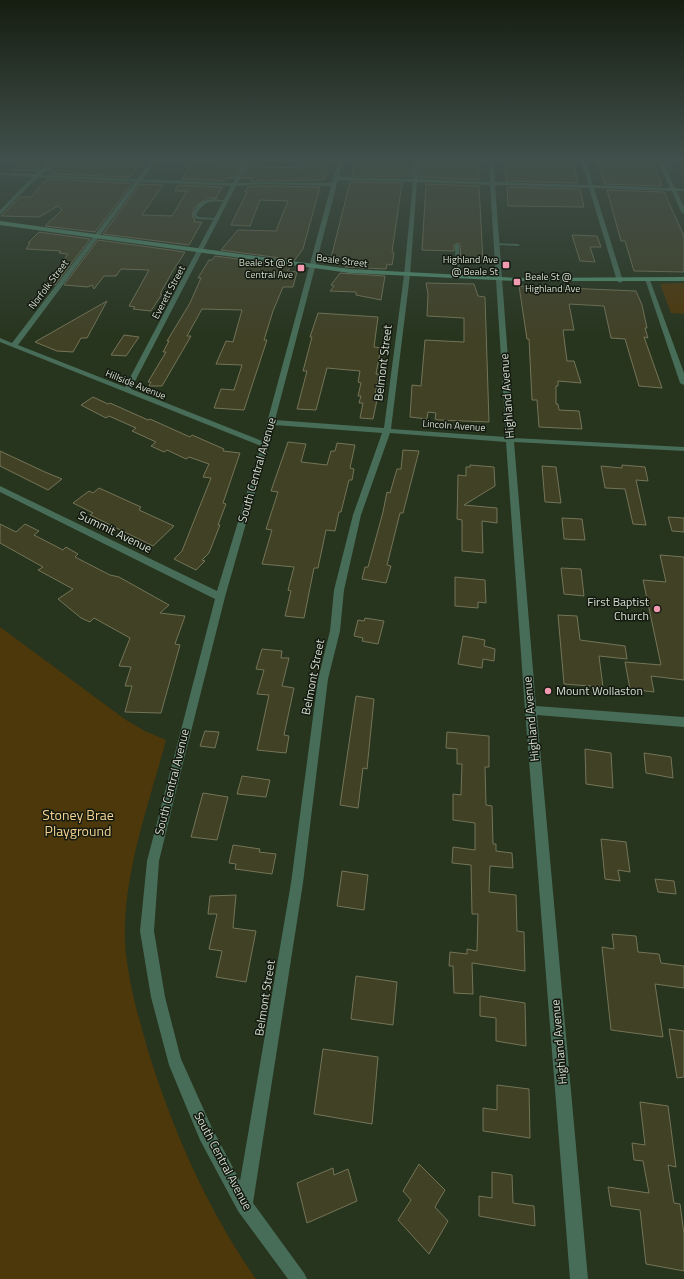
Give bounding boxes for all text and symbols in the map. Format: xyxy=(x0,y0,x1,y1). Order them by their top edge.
street label: Beale Street xyxy=(315,250,369,271)
place label: Highland Ave @ Beale St xyxy=(443,252,498,279)
place label: Beale St @ S Central Ave xyxy=(239,255,293,282)
street label: Norfolk Street xyxy=(25,256,72,312)
marker: Highland Ave @ Beale St xyxy=(501,260,511,270)
street label: Everett Street xyxy=(148,262,189,322)
marker: Beale St @ S Central Ave xyxy=(296,263,306,273)
place label: Beale St @ Highland Ave xyxy=(525,269,580,296)
marker: Beale St @ Highland Ave xyxy=(512,277,522,287)
street label: Belmont Street xyxy=(368,323,397,402)
street label: Highland Avenue xyxy=(494,353,519,439)
street label: Hillside Avenue xyxy=(103,365,168,403)
street label: South Central Avenue xyxy=(232,415,281,525)
street label: Lincoln Avenue xyxy=(422,416,486,435)
street label: Summit Avenue xyxy=(75,505,155,558)
place label: First Baptist Church xyxy=(587,592,650,625)
marker: First Baptist Church xyxy=(652,604,662,614)
street label: Belmont Street xyxy=(296,637,329,716)
street label: Highland Avenue xyxy=(517,676,544,762)
place label: Mount Wollaston xyxy=(556,681,643,700)
marker: Mount Wollaston xyxy=(543,686,553,696)
street label: South Central Avenue xyxy=(149,727,194,837)
park label: Stoney Brae Playground xyxy=(42,804,114,841)
street label: Belmont Street xyxy=(249,958,280,1037)
street label: Highland Avenue xyxy=(545,999,572,1085)
street label: South Central Avenue xyxy=(190,1108,257,1213)

